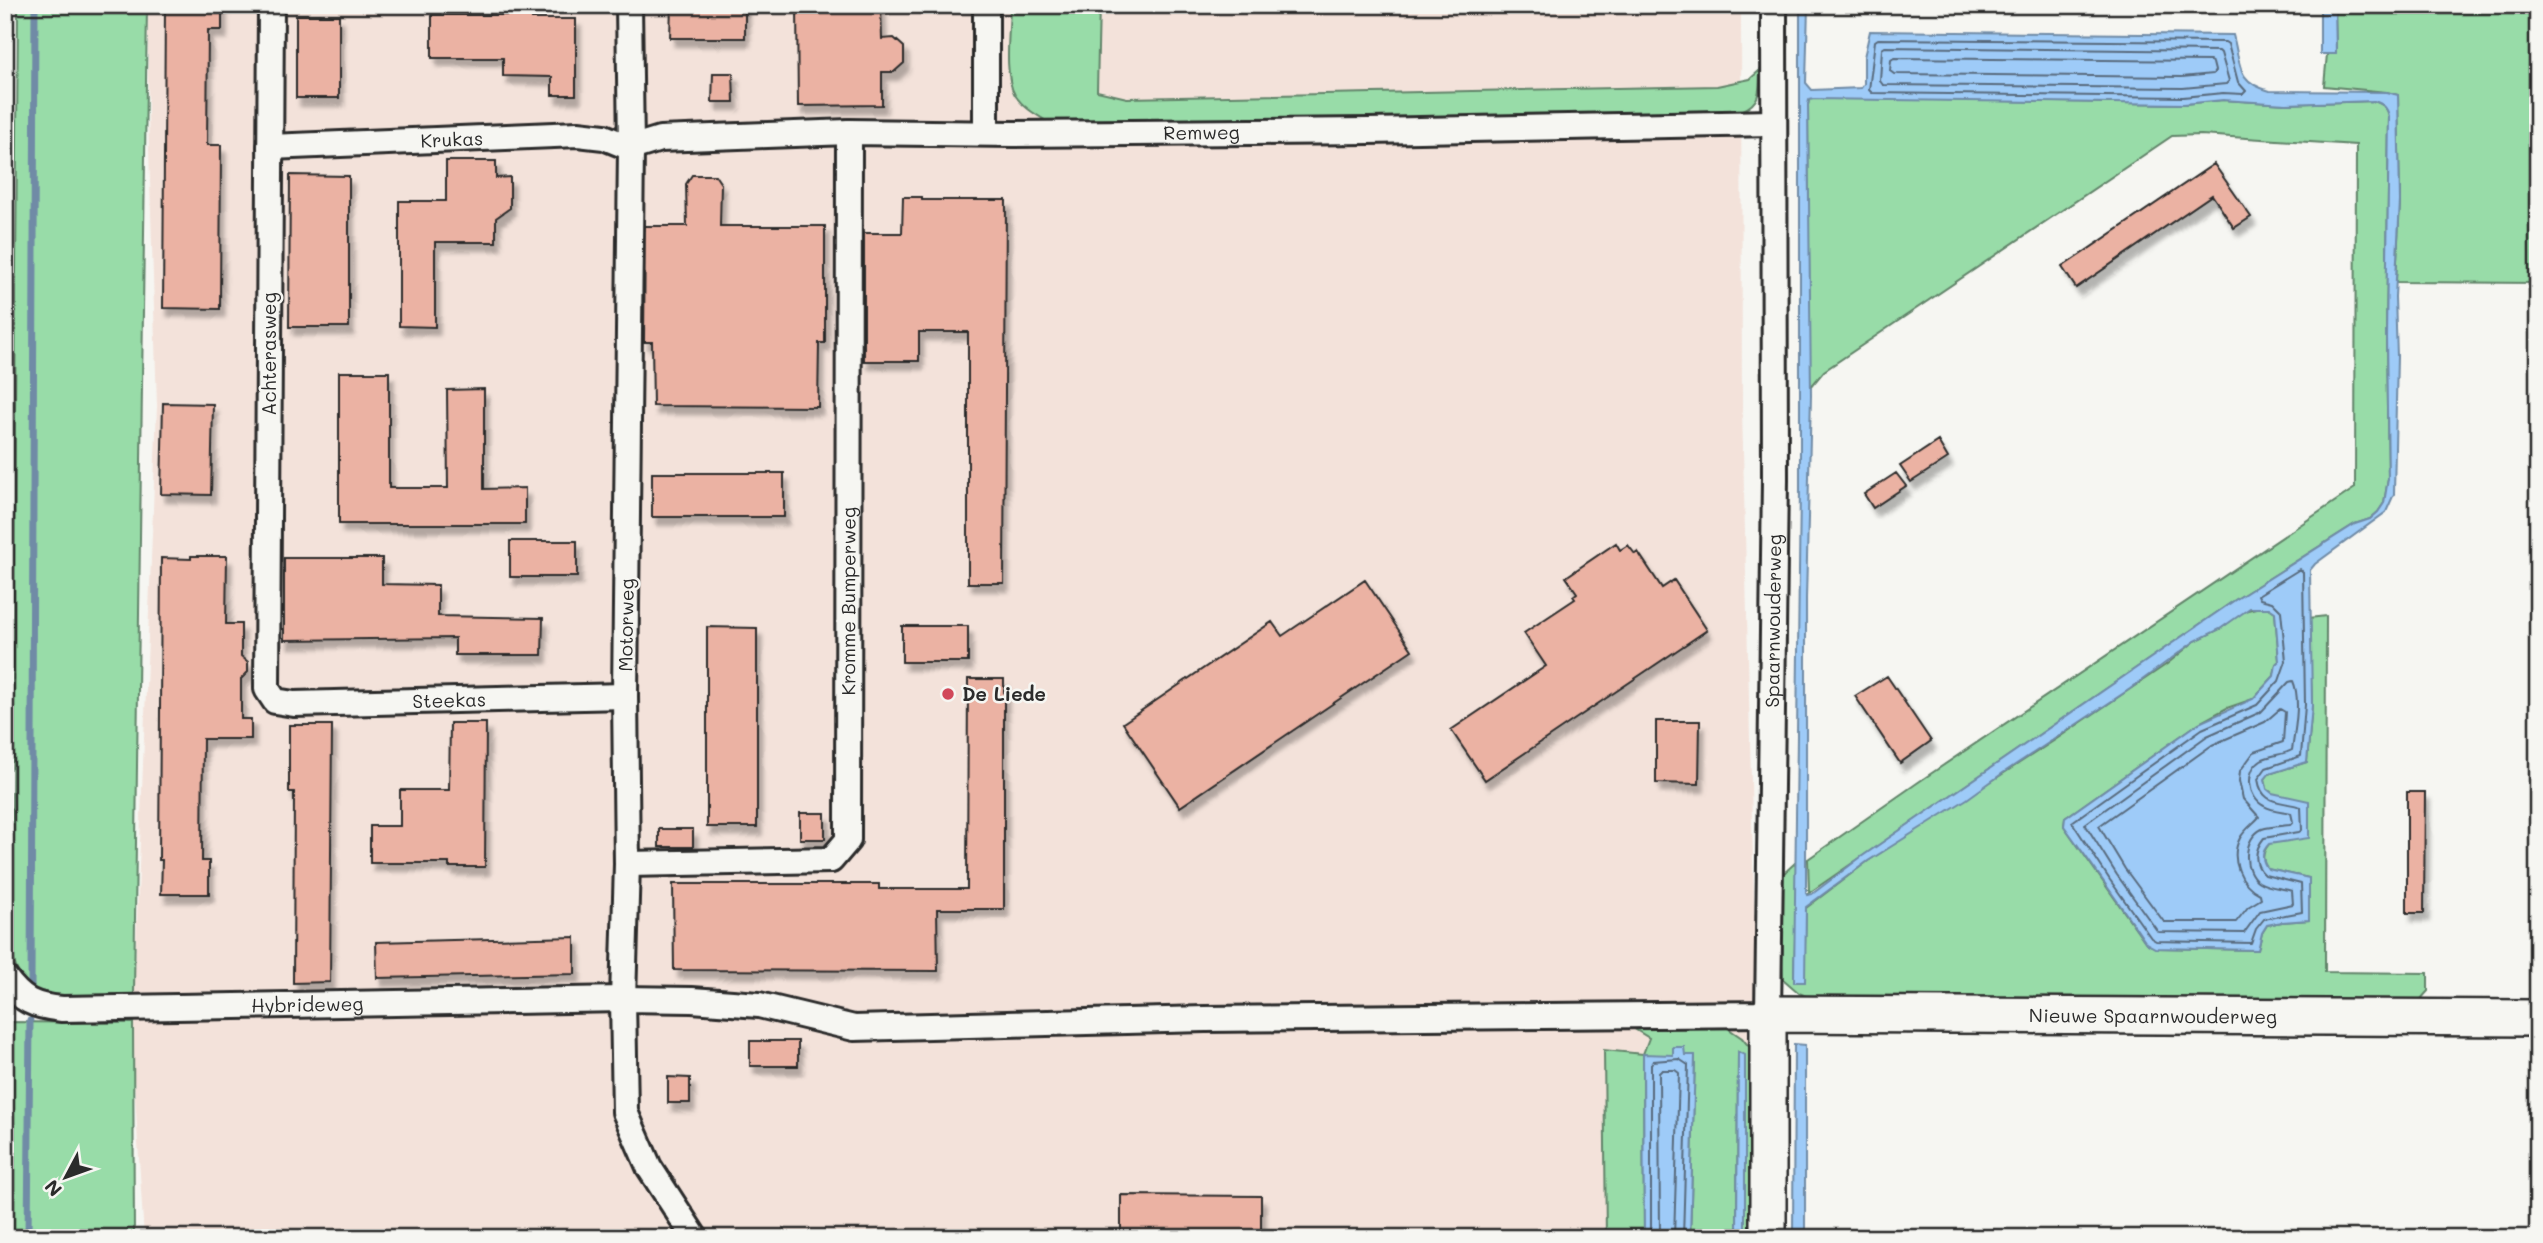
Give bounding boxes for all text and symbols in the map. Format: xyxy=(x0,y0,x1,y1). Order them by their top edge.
street label: Remweg xyxy=(1163,119,1240,145)
street label: Krukas xyxy=(420,125,484,153)
street label: Achterasweg xyxy=(256,292,281,416)
street label: Kromme Bumperweg xyxy=(835,507,860,696)
street label: Spaarnwouderweg xyxy=(1759,534,1786,708)
street label: Motorweg xyxy=(612,578,639,672)
place label: De Liede xyxy=(962,681,1046,706)
street label: Steekas xyxy=(412,686,486,713)
marker: De Liede xyxy=(940,686,956,702)
street label: Hybrideweg xyxy=(251,991,364,1018)
street label: Nieuwe Spaarnwouderweg xyxy=(2029,1002,2277,1029)
north arrow xyxy=(32,1142,102,1212)
text: N xyxy=(39,1175,67,1202)

